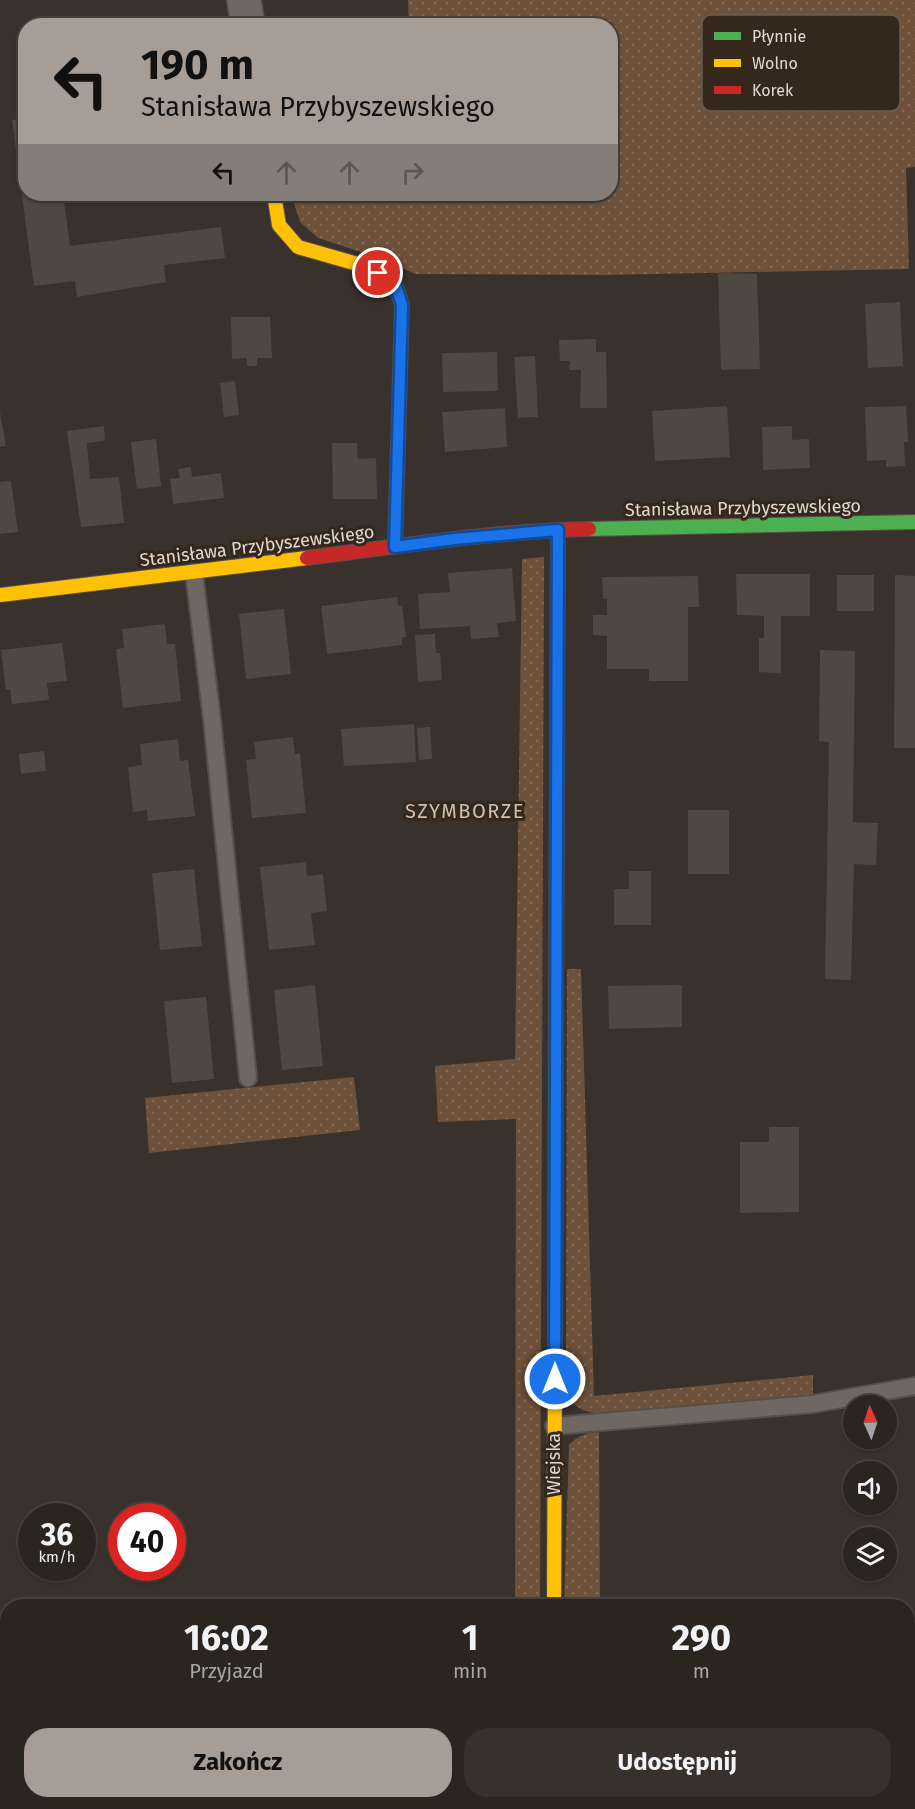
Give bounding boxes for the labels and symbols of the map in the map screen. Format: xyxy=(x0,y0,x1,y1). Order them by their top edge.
legend xyxy=(702,15,900,111)
text: Płynnie xyxy=(752,27,806,46)
text: Wolno xyxy=(752,54,798,73)
text: Korek xyxy=(752,81,794,100)
pin xyxy=(352,247,403,298)
street label: Stanisława Przybyszewskiego xyxy=(625,495,861,521)
street label: Stanisława Przybyszewskiego xyxy=(138,521,376,571)
district label: SZYMBORZE xyxy=(405,799,525,823)
position arrow xyxy=(523,1347,587,1411)
north arrow xyxy=(843,1395,897,1449)
street label: Wiejska xyxy=(543,1433,565,1495)
speed limit sign: 40 xyxy=(108,1503,186,1581)

